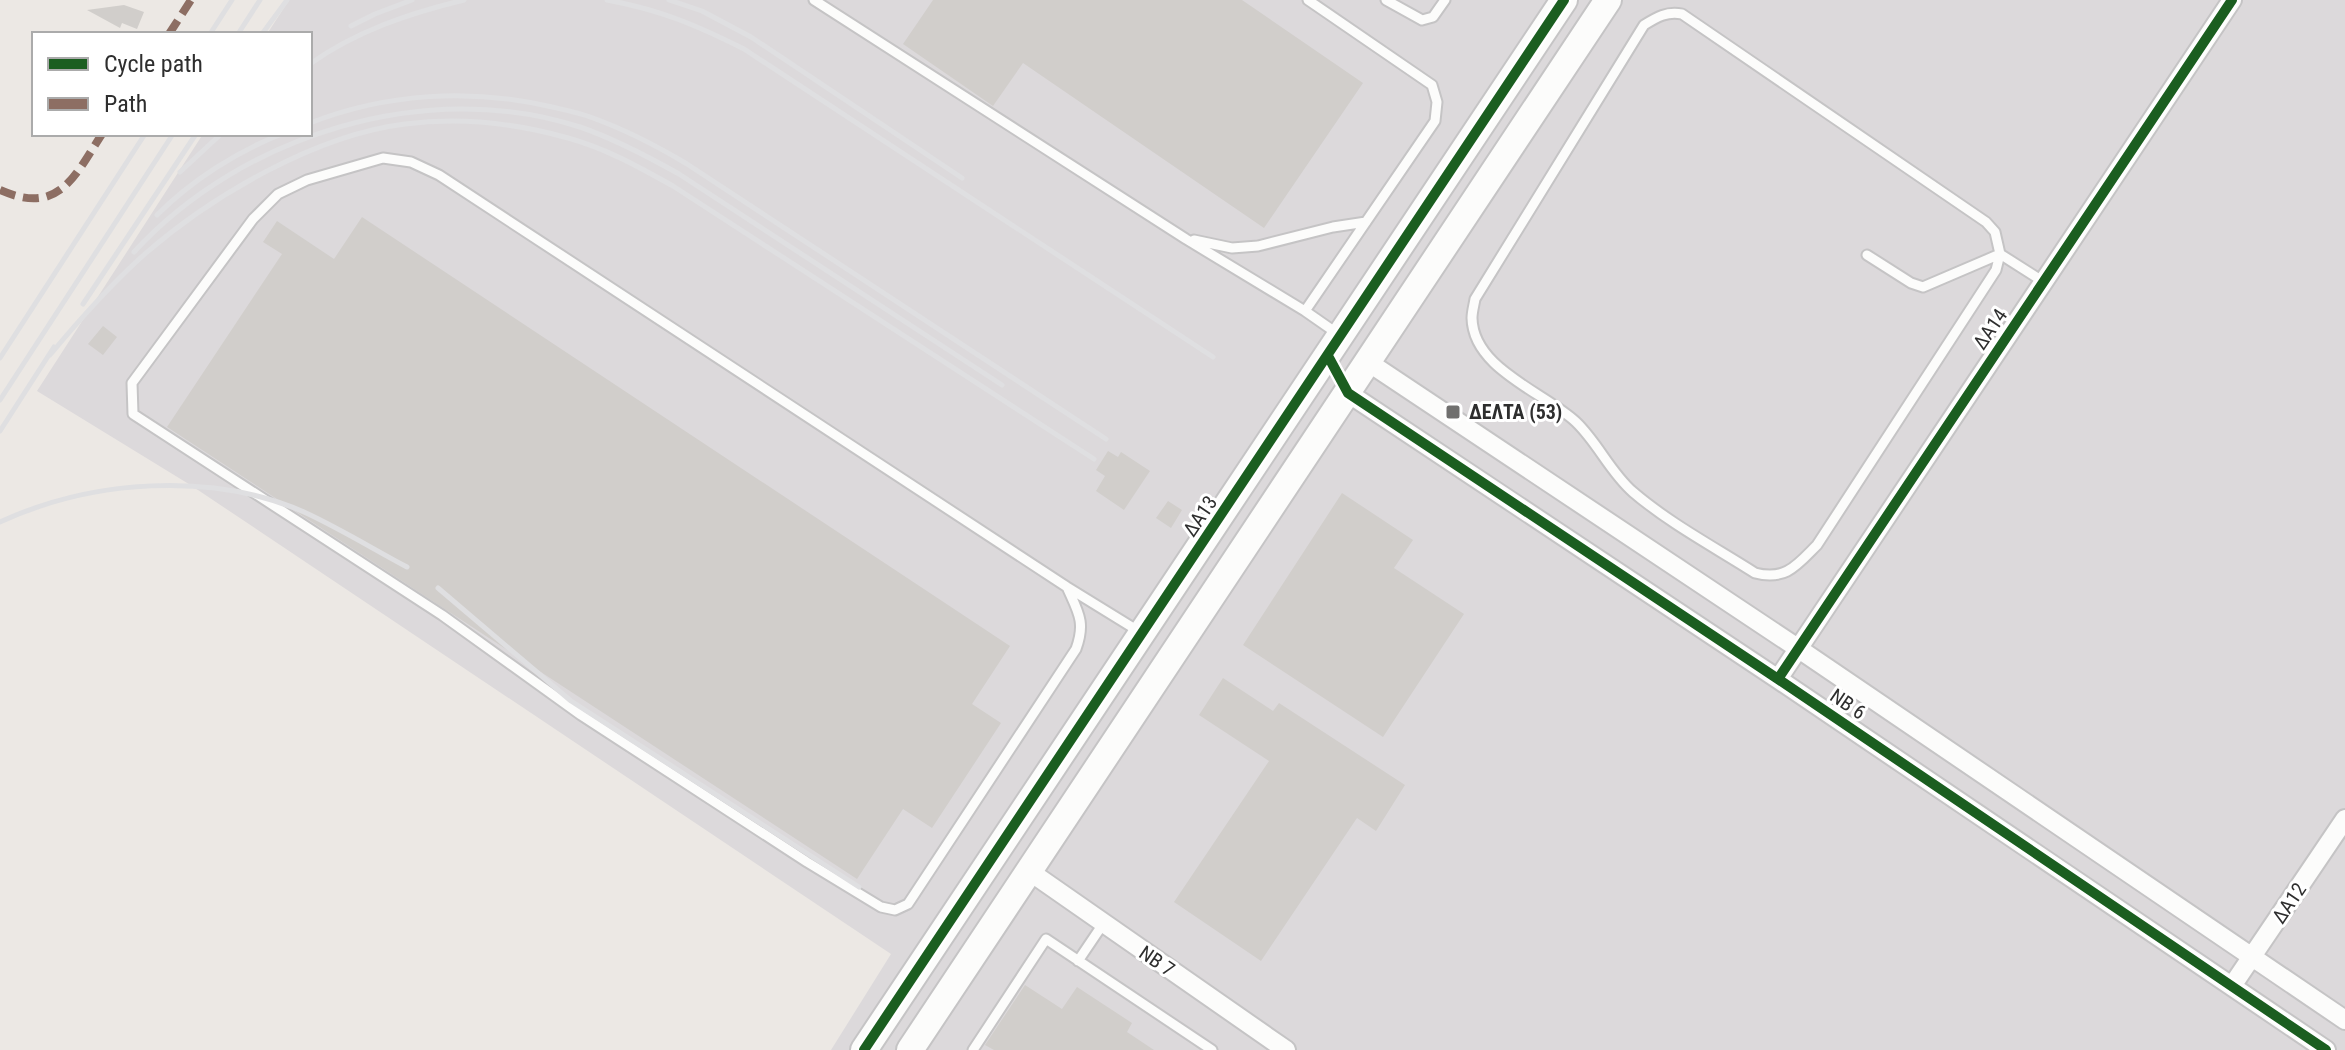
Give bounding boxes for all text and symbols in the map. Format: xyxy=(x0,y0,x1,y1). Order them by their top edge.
legend xyxy=(32,32,312,136)
text: Cycle path xyxy=(104,50,203,78)
text: Path xyxy=(104,90,147,118)
street label: ΔΑ14 xyxy=(1968,304,2012,354)
place label: ΔΕΛΤΑ (53) xyxy=(1469,400,1562,424)
marker: ΔΕΛΤΑ (53) xyxy=(1444,403,1462,421)
street label: ΔΑ13 xyxy=(1178,491,1222,541)
street label: ΝΒ 6 xyxy=(1826,683,1870,725)
street label: ΔΑ12 xyxy=(2267,878,2311,928)
street label: ΝΒ 7 xyxy=(1135,940,1179,982)

